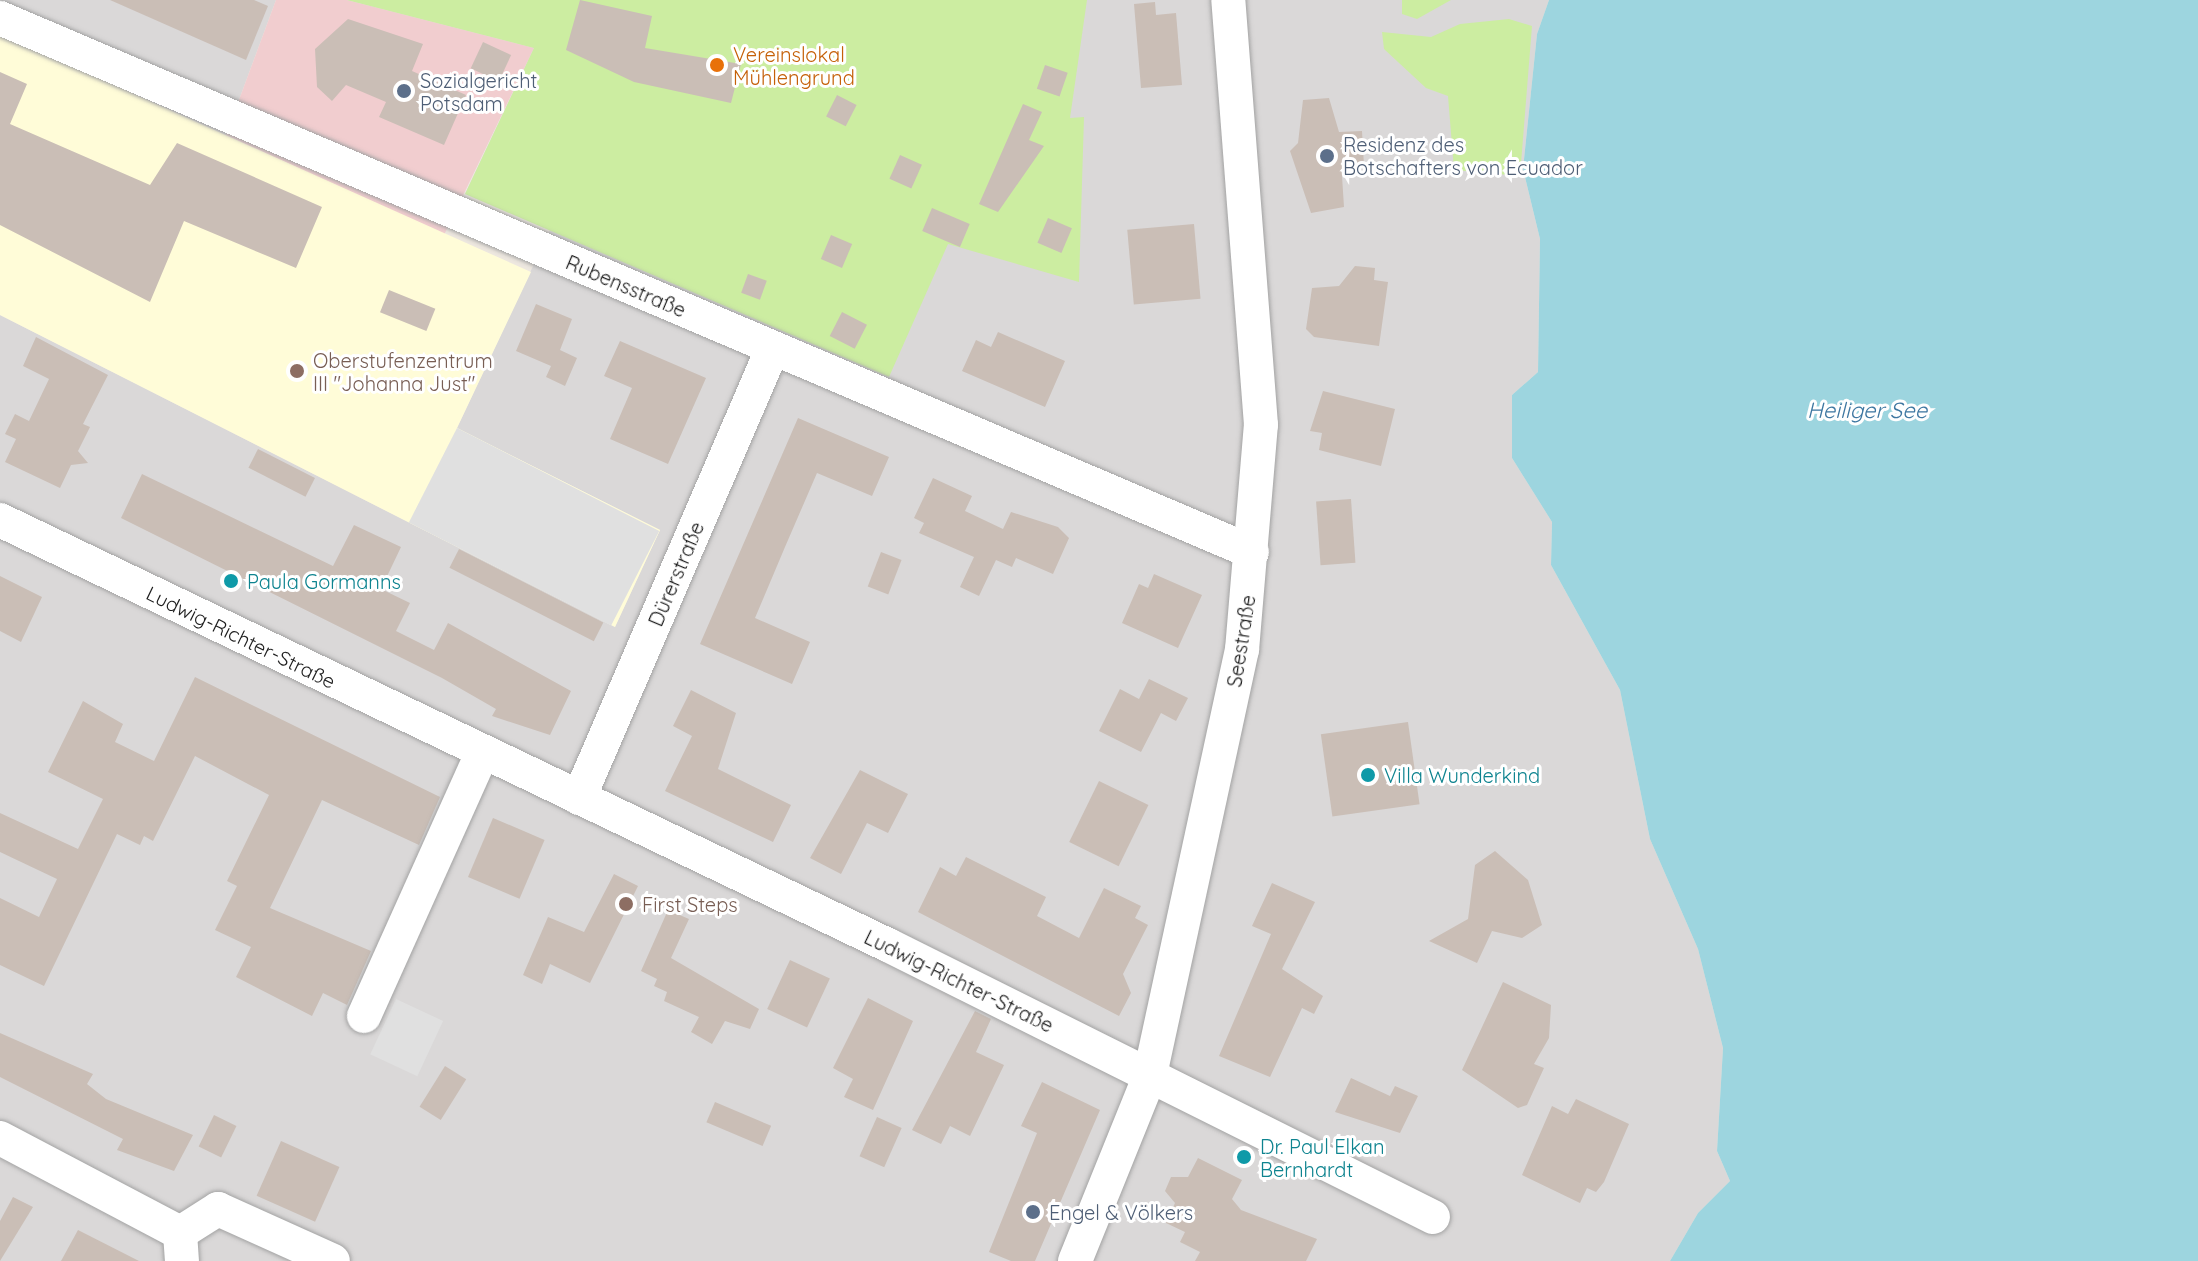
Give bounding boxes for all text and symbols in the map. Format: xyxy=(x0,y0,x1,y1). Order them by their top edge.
place label: Vereinslokal Mühlengrund xyxy=(733,42,855,89)
marker: Vereinslokal Mühlengrund xyxy=(708,56,726,74)
place label: Sozialgericht Potsdam xyxy=(420,68,537,115)
marker: Sozialgericht Potsdam xyxy=(395,82,413,100)
place label: Residenz des Botschafters von Ecuador xyxy=(1343,132,1583,179)
marker: Residenz des Botschafters von Ecuador xyxy=(1318,147,1336,165)
street label: Rubensstraße xyxy=(562,250,690,322)
place label: Oberstufenzentrum III "Johanna Just" xyxy=(313,348,493,395)
marker: Oberstufenzentrum III "Johanna Just" xyxy=(288,362,306,380)
water label: Heiliger See xyxy=(1807,398,1927,424)
street label: Dürerstraße xyxy=(643,518,709,630)
place label: Paula Gormanns xyxy=(247,569,401,593)
marker: Paula Gormanns xyxy=(222,572,240,590)
street label: Ludwig-Richter-Straße xyxy=(142,581,340,693)
street label: Seestraße xyxy=(1222,593,1260,689)
place label: Villa Wunderkind xyxy=(1384,763,1540,787)
marker: Villa Wunderkind xyxy=(1359,766,1377,784)
place label: First Steps xyxy=(642,892,738,916)
marker: First Steps xyxy=(617,895,635,913)
street label: Ludwig-Richter-Straße xyxy=(860,925,1058,1037)
place label: Dr. Paul Elkan Bernhardt xyxy=(1260,1134,1384,1181)
marker: Dr. Paul Elkan Bernhardt xyxy=(1235,1148,1253,1166)
place label: Engel & Völkers xyxy=(1049,1200,1193,1224)
marker: Engel & Völkers xyxy=(1024,1203,1042,1221)

